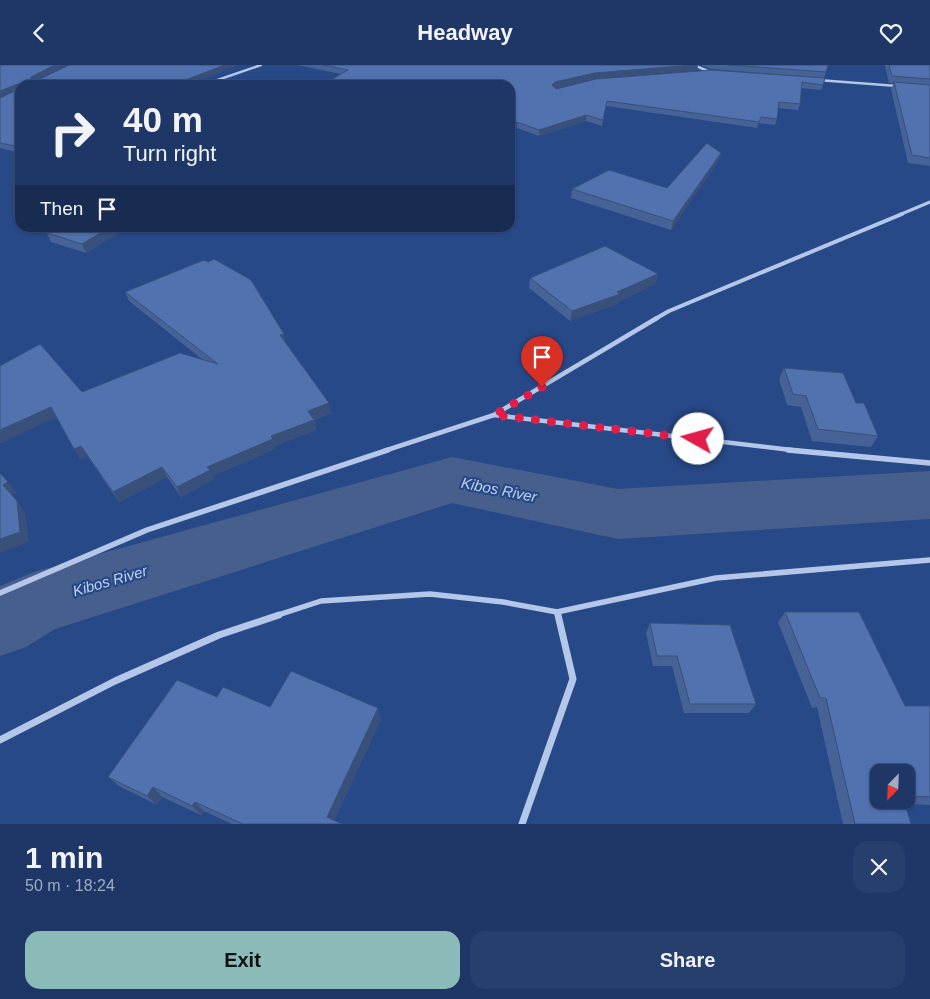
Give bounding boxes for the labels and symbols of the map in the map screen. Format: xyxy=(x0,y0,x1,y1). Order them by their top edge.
pin xyxy=(521,336,563,387)
position arrow xyxy=(671,412,723,464)
water label: Kibos River xyxy=(460,474,539,505)
water label: Kibos River xyxy=(71,562,150,599)
north arrow xyxy=(870,764,915,809)

